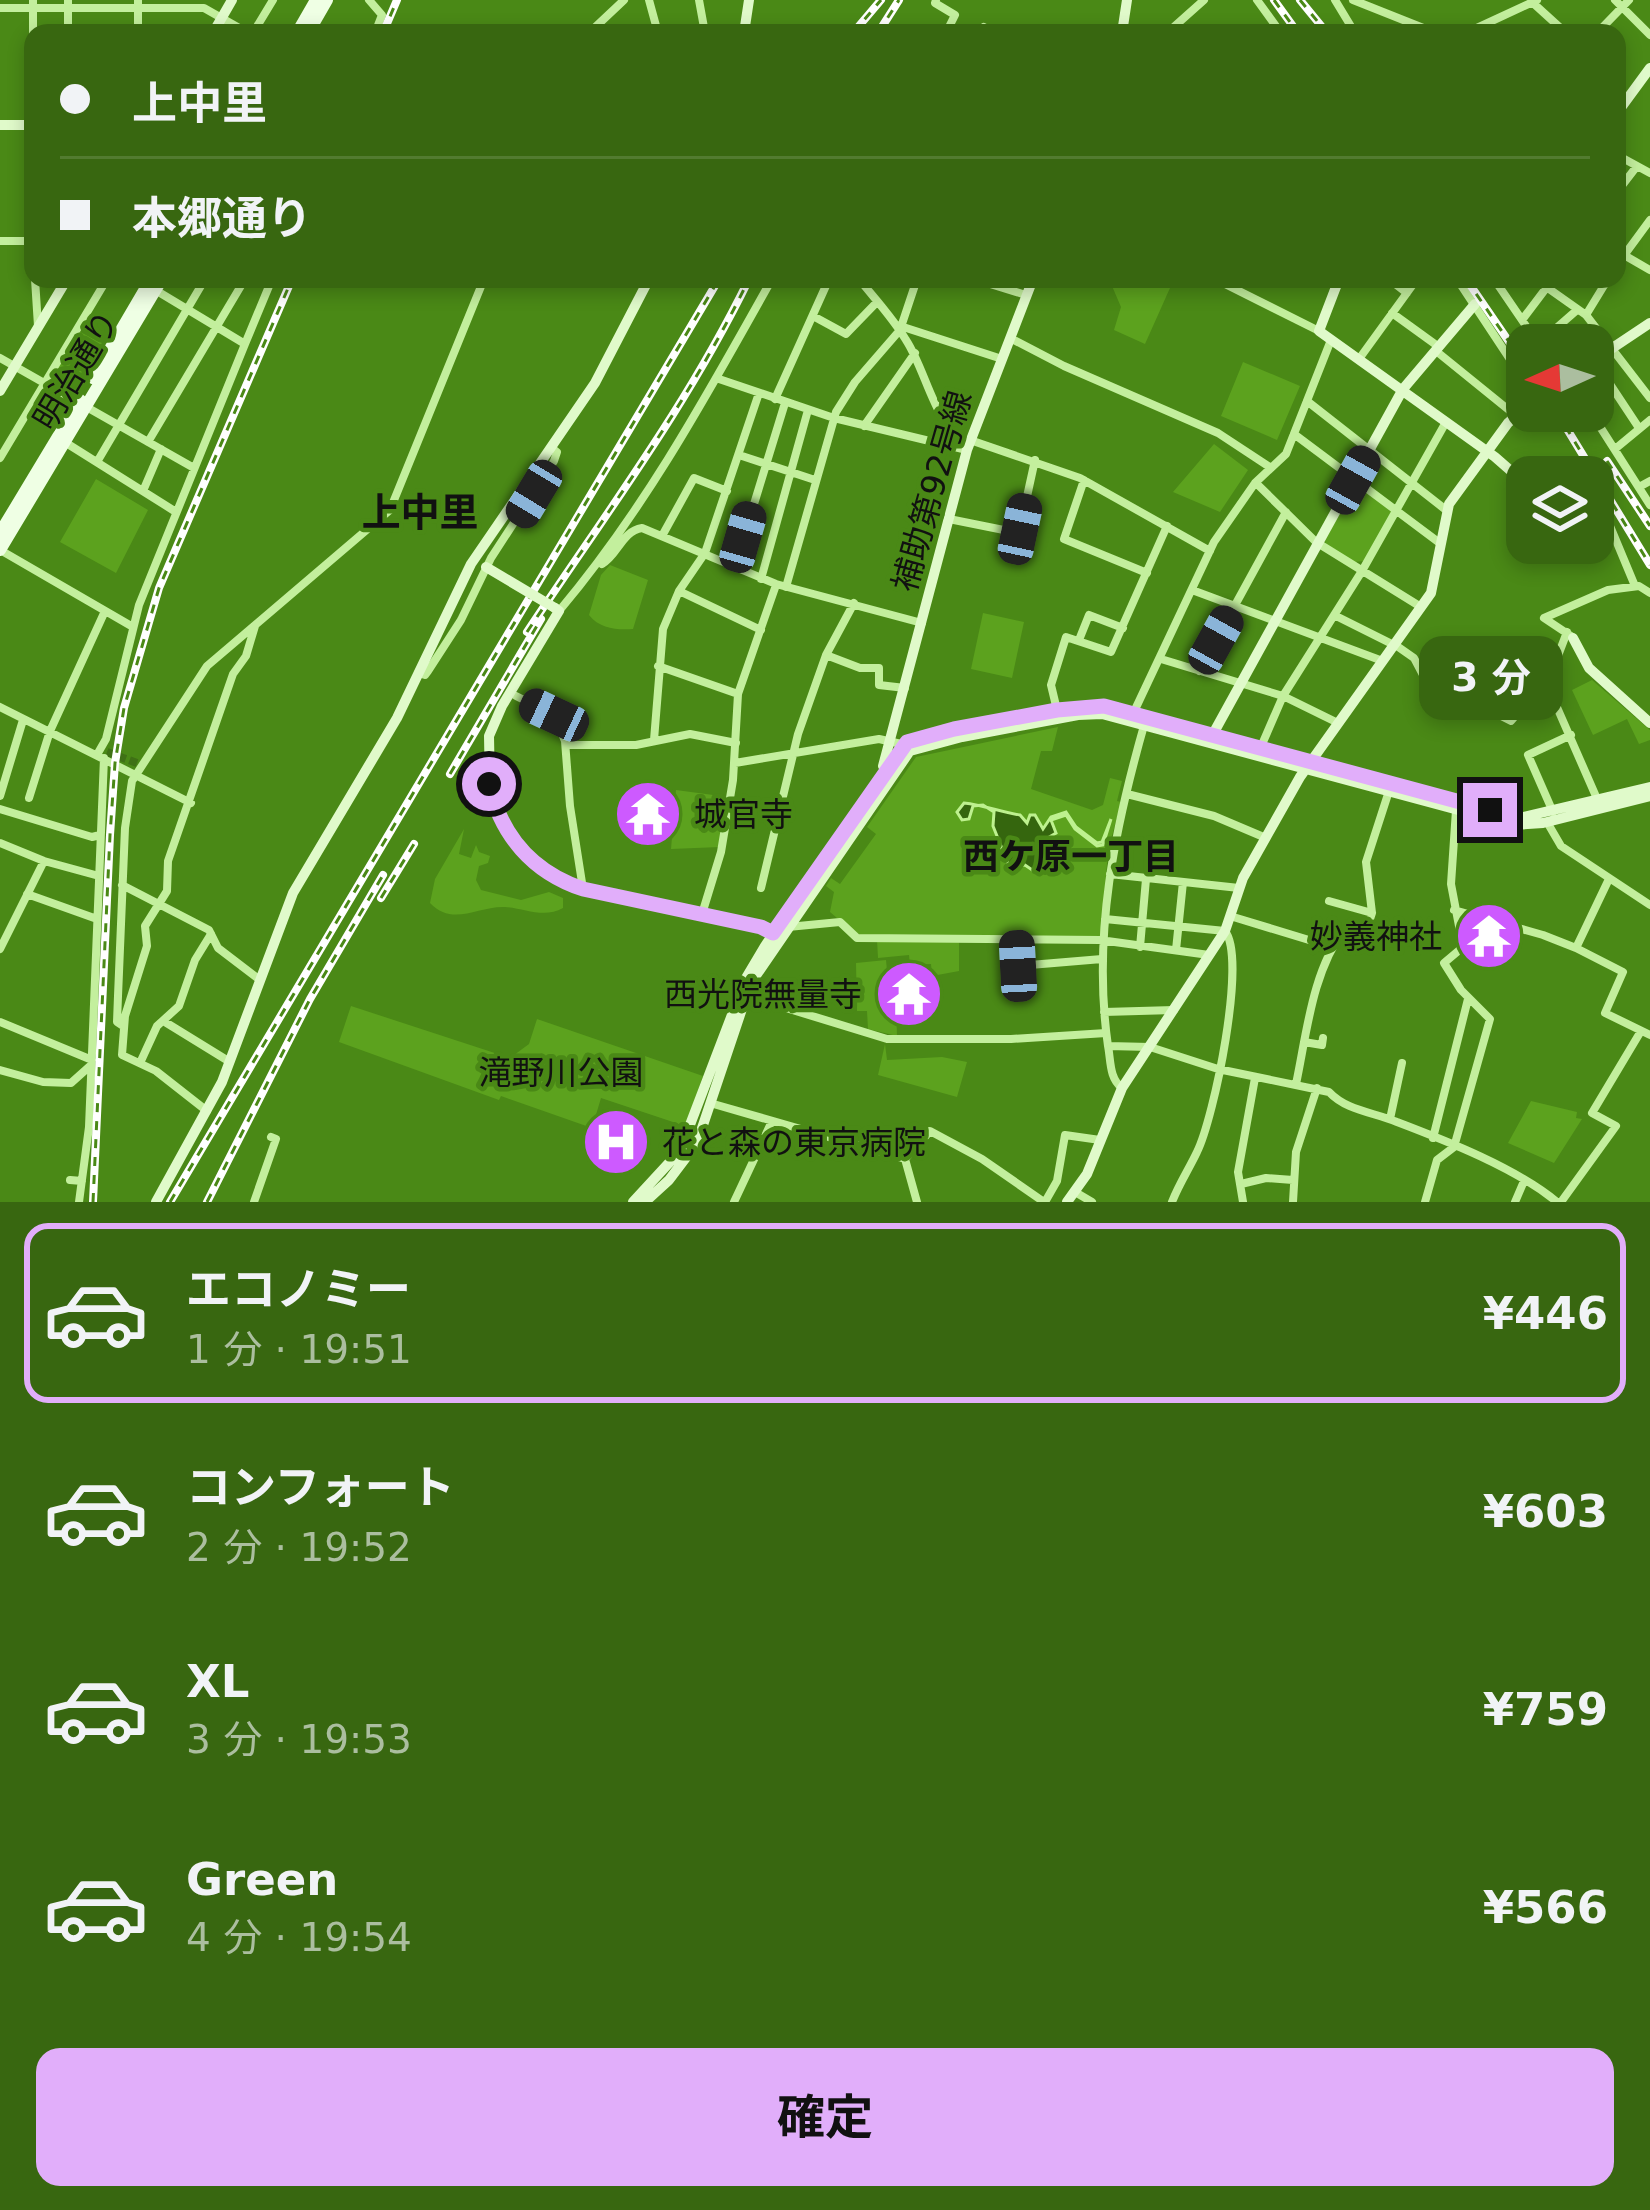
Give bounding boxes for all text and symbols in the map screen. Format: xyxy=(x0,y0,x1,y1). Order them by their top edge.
text: 上中里 xyxy=(132,77,267,130)
text: 本郷通り xyxy=(132,192,312,245)
street label: 明治通り xyxy=(25,303,127,437)
north arrow xyxy=(1506,324,1614,432)
map controls xyxy=(1506,324,1614,564)
street label: 補助第92号線 xyxy=(885,386,979,596)
car xyxy=(1320,440,1386,520)
car xyxy=(500,454,568,534)
button: layers xyxy=(1506,456,1614,564)
district label: 上中里 xyxy=(361,490,479,535)
car xyxy=(995,490,1045,568)
car xyxy=(716,497,770,577)
car xyxy=(1183,600,1249,680)
callout: 3 分 xyxy=(1418,636,1562,720)
text: 3 分 xyxy=(1451,655,1531,700)
car xyxy=(514,683,594,747)
route start xyxy=(462,757,516,811)
temple icon: 城官寺 xyxy=(613,779,683,849)
route end xyxy=(1463,783,1517,837)
place label: 城官寺 xyxy=(694,795,793,834)
district label: 西ケ原一丁目 xyxy=(963,836,1179,877)
temple icon: 妙義神社 xyxy=(1454,901,1524,971)
place label: 妙義神社 xyxy=(1310,917,1442,956)
car xyxy=(998,929,1038,1003)
temple icon: 西光院無量寺 xyxy=(874,959,944,1029)
place label: 西光院無量寺 xyxy=(664,975,862,1014)
park label: 滝野川公園 xyxy=(479,1053,644,1092)
hospital icon: 花と森の東京病院 xyxy=(581,1107,651,1177)
place label: 花と森の東京病院 xyxy=(662,1123,926,1162)
icon: car xyxy=(42,1259,150,1367)
text: エコノミー xyxy=(186,1263,411,1316)
text: ¥446 xyxy=(1483,1287,1608,1340)
text: 1 分 · 19:51 xyxy=(186,1327,412,1372)
icon: car xyxy=(42,1457,150,1565)
text: コンフォート xyxy=(186,1461,455,1514)
text: ¥603 xyxy=(1483,1485,1608,1538)
text: 2 分 · 19:52 xyxy=(186,1525,412,1570)
icon: car xyxy=(42,1655,150,1763)
text: XL xyxy=(186,1655,249,1708)
text: ¥759 xyxy=(1483,1683,1608,1736)
text: 3 分 · 19:53 xyxy=(186,1717,412,1762)
icon: car xyxy=(42,1853,150,1961)
text: Green xyxy=(186,1853,338,1906)
text: ¥566 xyxy=(1483,1881,1608,1934)
text: 4 分 · 19:54 xyxy=(186,1915,412,1960)
button: 確定 xyxy=(36,2048,1614,2186)

